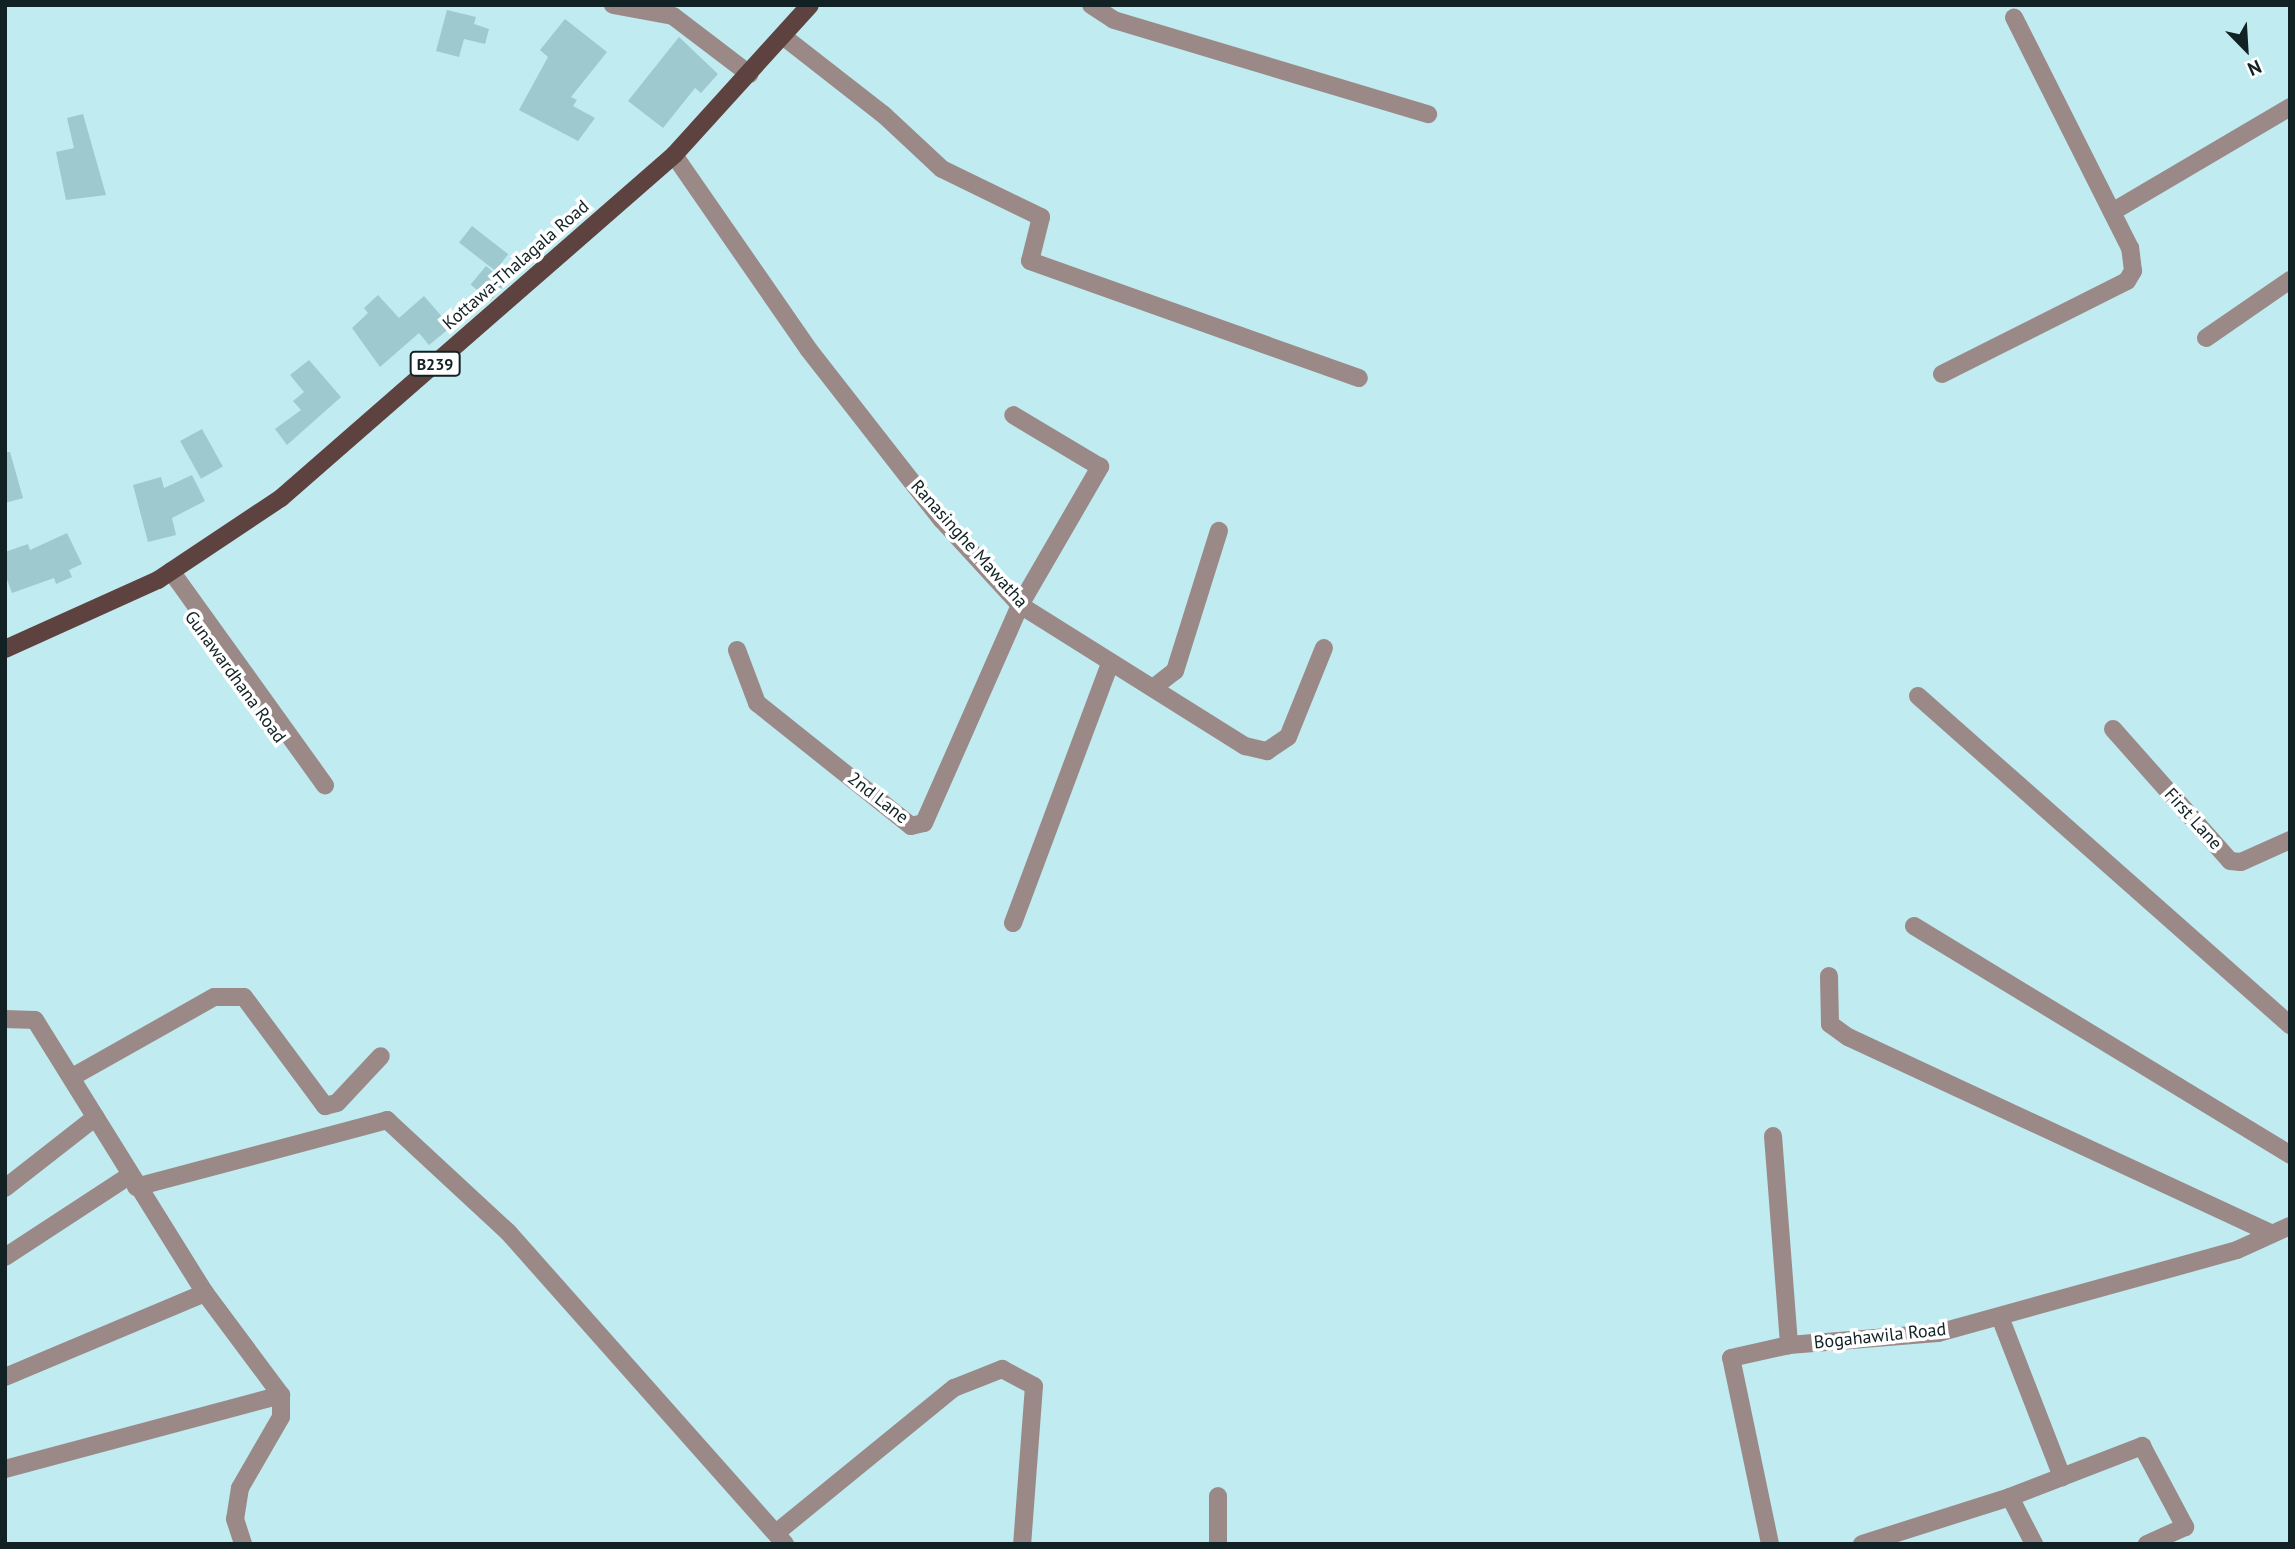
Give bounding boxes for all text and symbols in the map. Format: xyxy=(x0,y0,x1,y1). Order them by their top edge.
north arrow xyxy=(2211,14,2281,84)
text: N xyxy=(2244,55,2265,82)
street label: Kottawa-Thalagala Road xyxy=(438,196,594,334)
road number: B239 xyxy=(409,352,461,376)
street label: Ranasinghe Mawatha xyxy=(906,476,1032,612)
street label: Gunawardhana Road xyxy=(180,607,290,747)
street label: 2nd Lane xyxy=(843,768,913,828)
street label: First Lane xyxy=(2160,784,2226,854)
street label: Bogahawila Road xyxy=(1813,1318,1947,1354)

